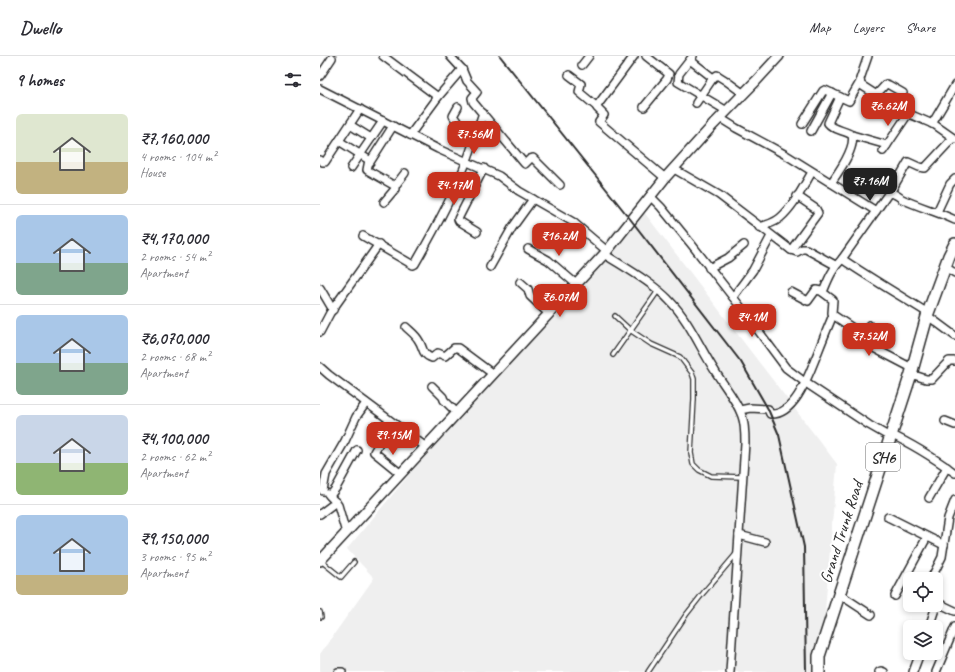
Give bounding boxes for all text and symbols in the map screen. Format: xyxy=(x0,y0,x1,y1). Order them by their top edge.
text: Dwello xyxy=(20,16,61,40)
text: Map xyxy=(809,19,831,36)
text: Layers xyxy=(853,19,884,36)
text: Share xyxy=(906,19,935,36)
icon: filters xyxy=(282,69,304,91)
text: 9 homes xyxy=(16,70,64,91)
pin: ₹6.62M xyxy=(855,93,921,127)
text: ₹6.62M xyxy=(870,98,906,114)
pin: ₹7.56M xyxy=(441,121,507,155)
text: ₹7.56M xyxy=(456,126,492,142)
text: ₹7,160,000 xyxy=(140,128,208,149)
icon: home xyxy=(48,130,96,178)
text: 4 rooms · 104 m² xyxy=(140,149,216,165)
text: House xyxy=(140,165,165,181)
pin: ₹7.16M xyxy=(837,168,903,202)
pin: ₹4.17M xyxy=(421,172,487,206)
text: ₹7.16M xyxy=(852,173,888,189)
text: ₹4.17M xyxy=(436,177,472,193)
pin: ₹16.2M xyxy=(526,223,592,257)
text: ₹4,170,000 xyxy=(140,228,208,249)
text: ₹16.2M xyxy=(541,228,577,244)
icon: home xyxy=(48,231,96,279)
text: 2 rooms · 54 m² xyxy=(140,249,210,265)
text: Apartment xyxy=(140,265,188,281)
pin: ₹6.07M xyxy=(527,284,593,318)
text: ₹6.07M xyxy=(542,289,578,305)
pin: ₹4.1M xyxy=(724,304,780,338)
text: ₹4.1M xyxy=(737,309,767,325)
pin: ₹7.52M xyxy=(836,323,902,357)
text: ₹6,070,000 xyxy=(140,328,208,349)
text: ₹7.52M xyxy=(851,328,887,344)
icon: home xyxy=(48,331,96,379)
text: 2 rooms · 68 m² xyxy=(140,349,210,365)
text: Apartment xyxy=(140,365,188,381)
pin: ₹9.15M xyxy=(360,422,426,456)
text: ₹9.15M xyxy=(375,427,411,443)
text: ₹4,100,000 xyxy=(140,428,208,449)
icon: home xyxy=(48,431,96,479)
road number: SH6 xyxy=(866,443,900,471)
text: 2 rooms · 62 m² xyxy=(140,449,210,465)
text: Apartment xyxy=(140,465,188,481)
street label: Grand Trunk Road xyxy=(815,476,869,586)
text: ₹9,150,000 xyxy=(140,528,207,549)
icon: home xyxy=(48,531,96,579)
text: 3 rooms · 95 m² xyxy=(140,549,210,565)
text: Apartment xyxy=(140,565,188,581)
map controls xyxy=(903,572,943,660)
button: locate xyxy=(903,572,943,612)
button: layers xyxy=(903,620,943,660)

